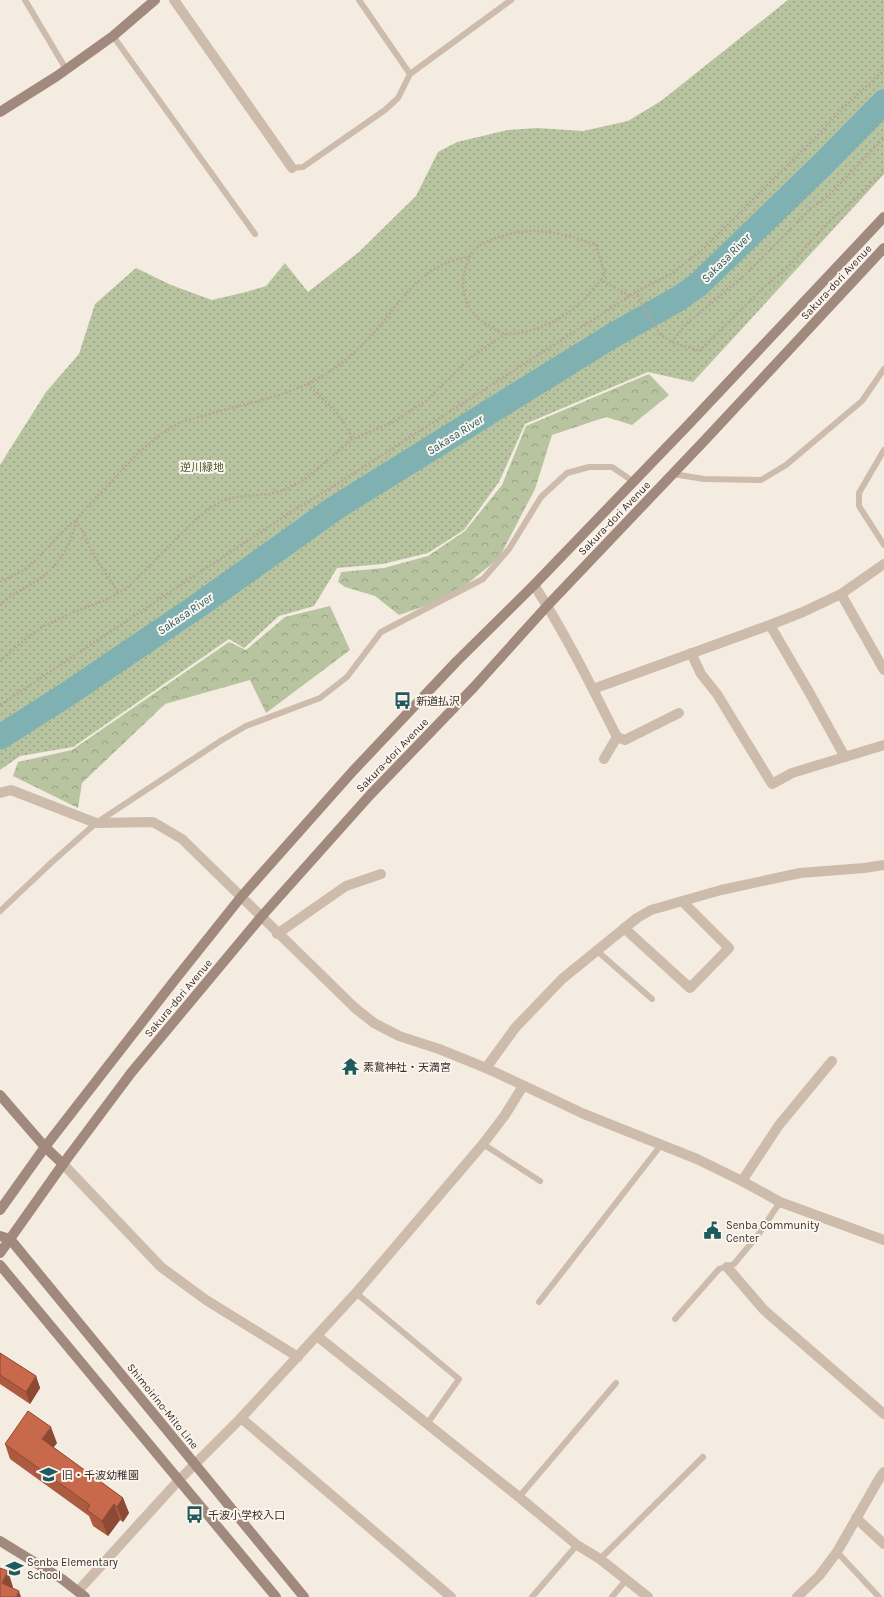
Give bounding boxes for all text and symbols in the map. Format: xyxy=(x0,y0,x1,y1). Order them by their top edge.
water label: Sakasa River xyxy=(698,230,754,286)
street label: Sakura-dori Avenue xyxy=(798,242,875,323)
water label: Sakasa River xyxy=(424,412,487,458)
park label: 逆川緑地 xyxy=(180,461,224,474)
street label: Sakura-dori Avenue xyxy=(576,478,653,558)
water label: Sakasa River xyxy=(155,590,216,638)
bus stop icon: 新道払沢 xyxy=(393,691,413,711)
place label: 新道払沢 xyxy=(416,695,460,708)
street label: Sakura-dori Avenue xyxy=(354,715,431,795)
street label: Sakura-dori Avenue xyxy=(142,956,215,1040)
temple icon: 素鵞神社・天満宮 xyxy=(340,1057,360,1077)
place label: 素鵞神社・天満宮 xyxy=(363,1061,451,1074)
place label: Senba Community Center xyxy=(726,1219,819,1245)
public building icon: Senba Community Center xyxy=(703,1221,723,1241)
street label: Shimoirino-Mito Line xyxy=(124,1361,201,1452)
school or university icon: 旧・千波幼稚園 xyxy=(39,1465,59,1485)
place label: 旧・千波幼稚園 xyxy=(62,1469,139,1482)
bus stop icon: 千波小学校入口 xyxy=(185,1505,205,1525)
place label: 千波小学校入口 xyxy=(208,1509,285,1522)
place label: Senba Elementary School xyxy=(27,1556,118,1582)
school or university icon: Senba Elementary School xyxy=(4,1558,24,1578)

